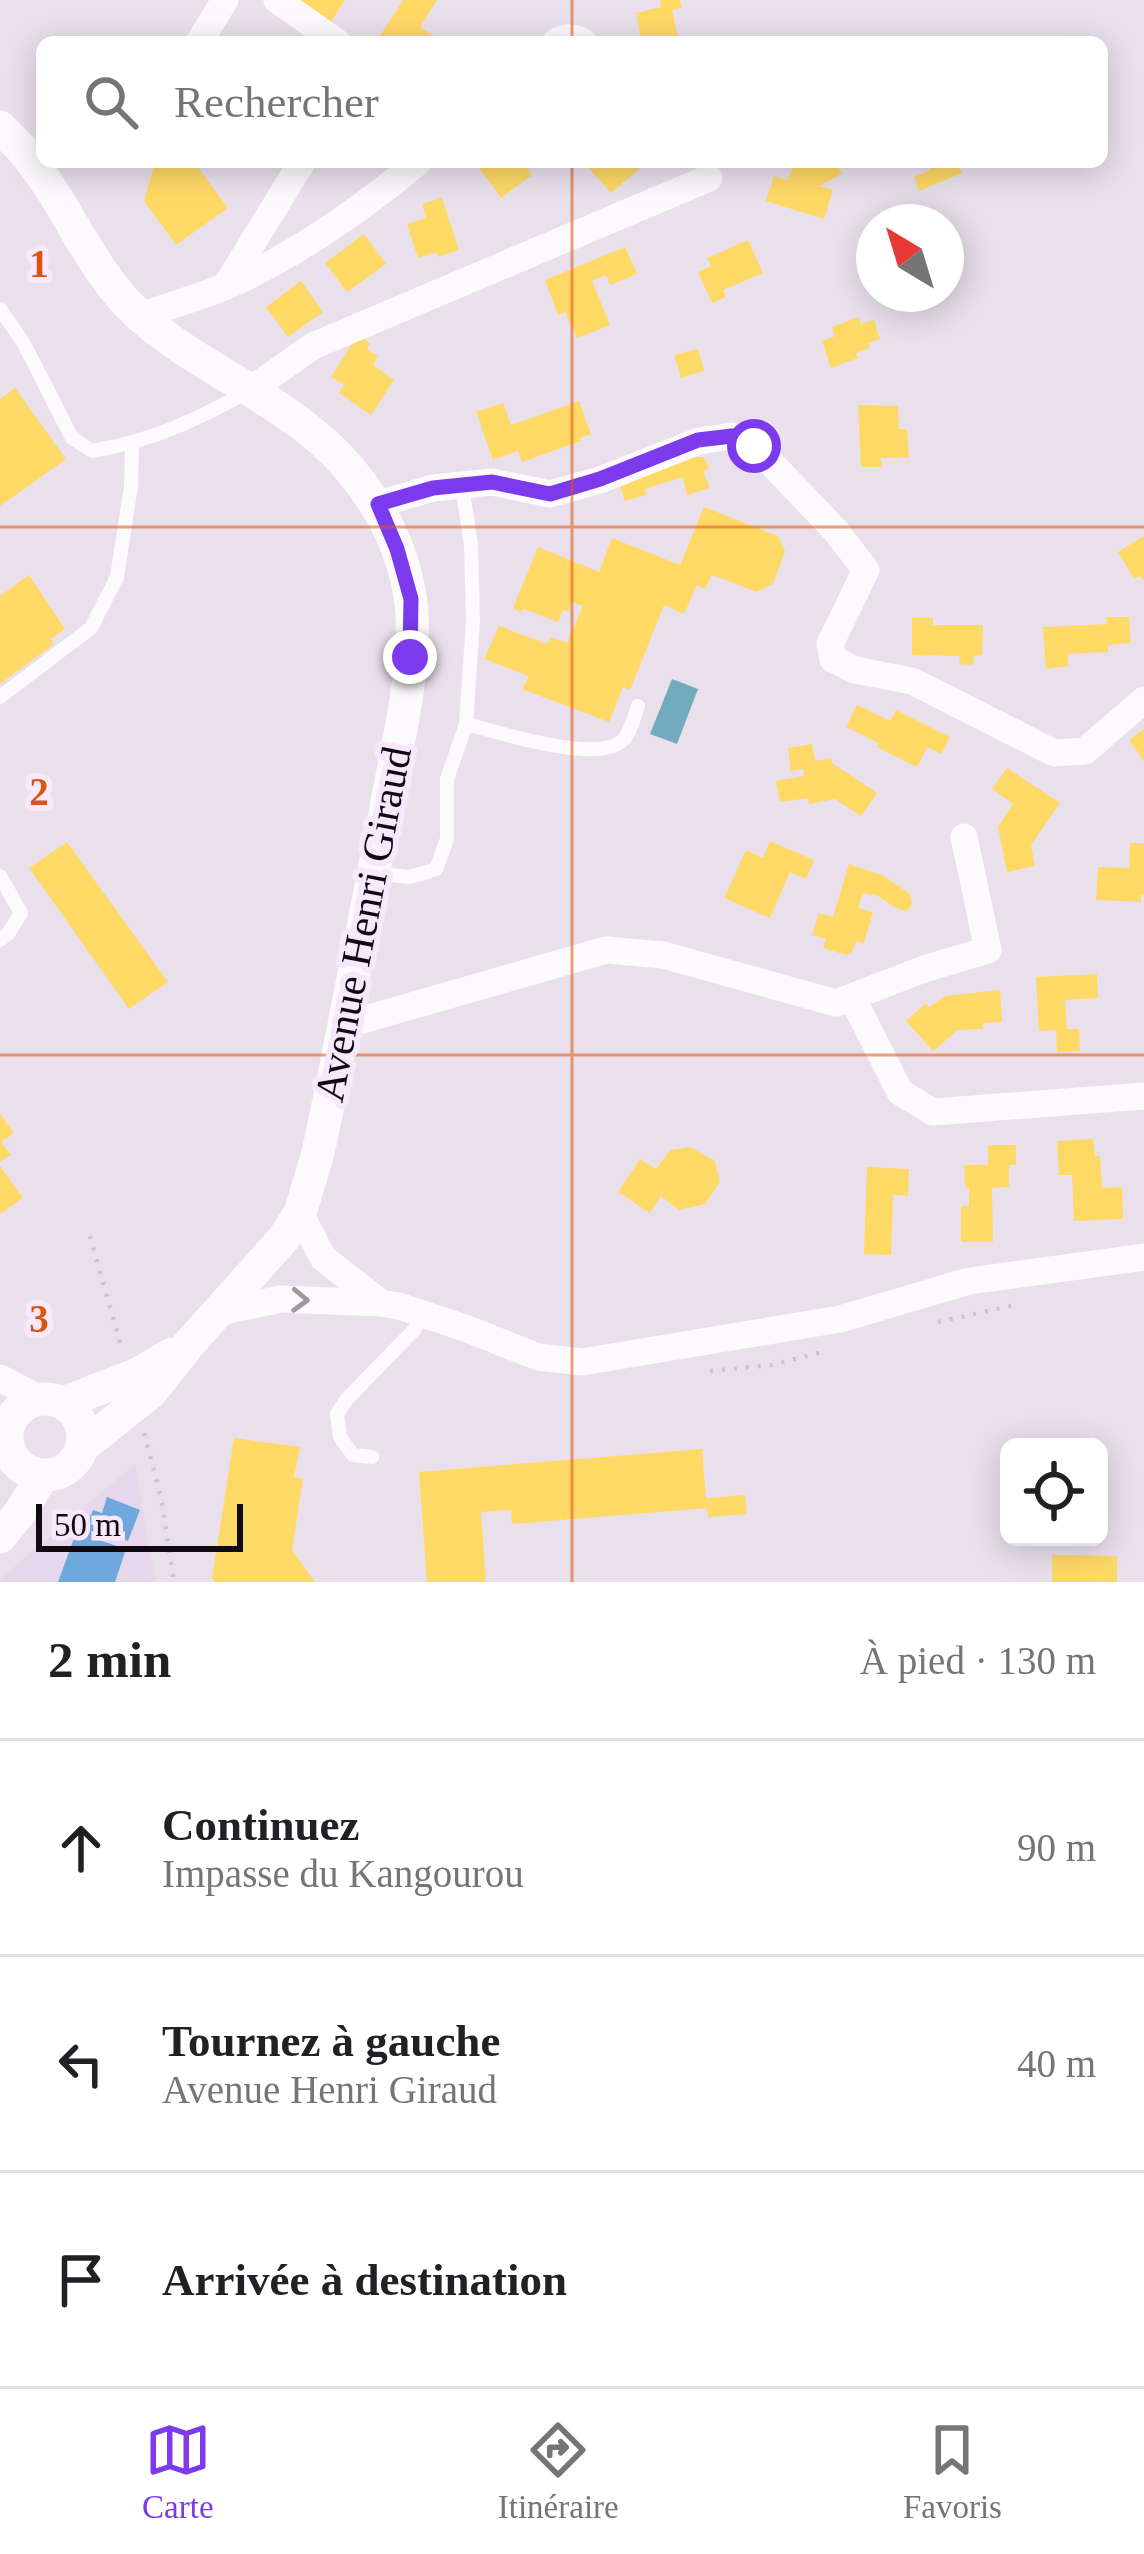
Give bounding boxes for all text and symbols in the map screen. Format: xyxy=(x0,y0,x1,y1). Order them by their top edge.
search box xyxy=(36,36,1108,168)
icon: search xyxy=(78,69,144,135)
text: Rechercher xyxy=(174,77,379,127)
north arrow xyxy=(856,204,964,312)
text: 1 xyxy=(29,242,49,285)
route start xyxy=(727,419,781,473)
route end xyxy=(383,630,437,684)
street label: Avenue Henri Giraud xyxy=(306,743,420,1105)
text: 2 xyxy=(29,770,49,813)
one-way arrow xyxy=(291,1287,309,1313)
text: 3 xyxy=(29,1297,49,1340)
map controls xyxy=(1000,1438,1108,1546)
button: locate xyxy=(1000,1438,1108,1546)
scale bar xyxy=(36,1498,243,1551)
text: 50 m xyxy=(54,1507,121,1543)
text: 2 min xyxy=(48,1632,171,1688)
text: À pied · 130 m xyxy=(860,1639,1096,1682)
text: Continuez xyxy=(162,1800,360,1850)
icon: ahead xyxy=(48,1815,114,1881)
text: 90 m xyxy=(1017,1826,1096,1869)
text: Impasse du Kangourou xyxy=(162,1852,524,1895)
text: Tournez à gauche xyxy=(162,2016,500,2066)
icon: left xyxy=(48,2031,114,2097)
text: 40 m xyxy=(1017,2042,1096,2085)
text: Avenue Henri Giraud xyxy=(162,2068,497,2111)
icon: arrive xyxy=(48,2247,114,2313)
text: Arrivée à destination xyxy=(162,2255,567,2305)
tab: Carte xyxy=(142,2417,214,2526)
tab: Itinéraire xyxy=(498,2417,619,2526)
tab: Favoris xyxy=(903,2417,1002,2526)

